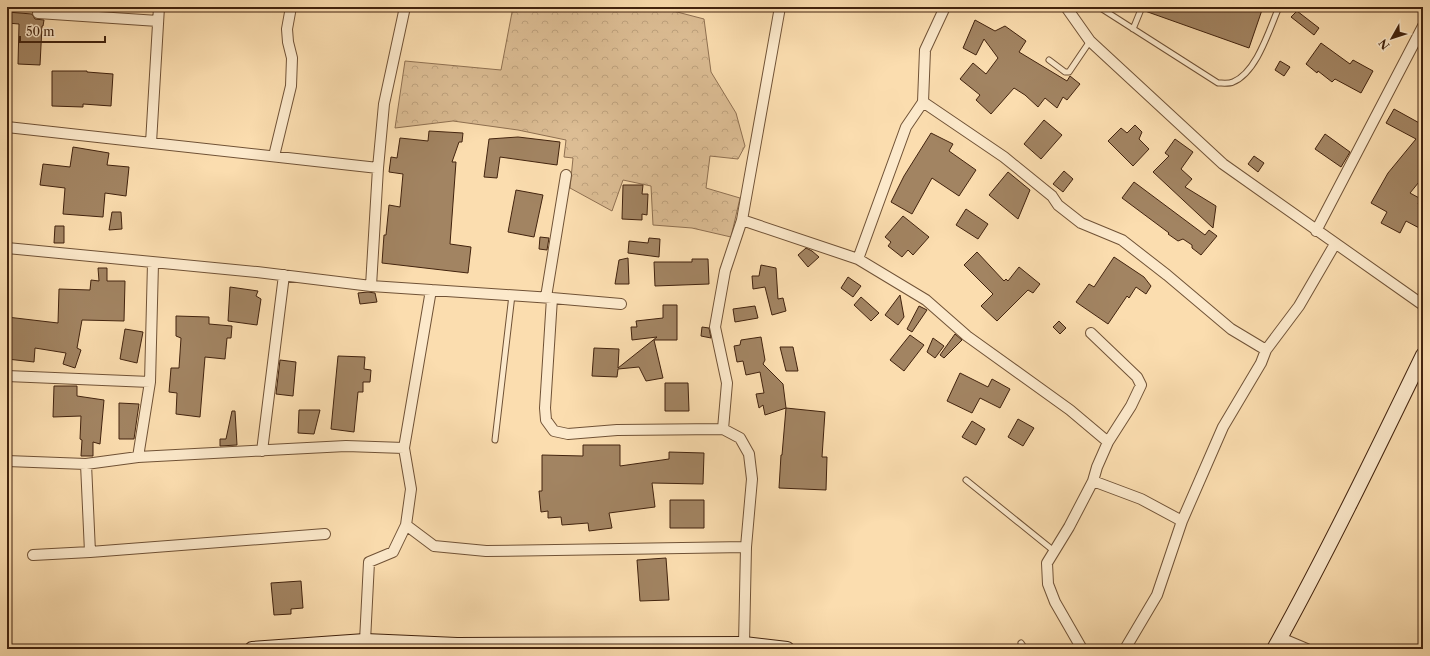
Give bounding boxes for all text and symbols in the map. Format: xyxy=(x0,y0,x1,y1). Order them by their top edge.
scale bar xyxy=(20,18,105,44)
north arrow xyxy=(1372,18,1412,58)
text: 50 m xyxy=(26,24,55,39)
text: N xyxy=(1376,36,1393,52)

